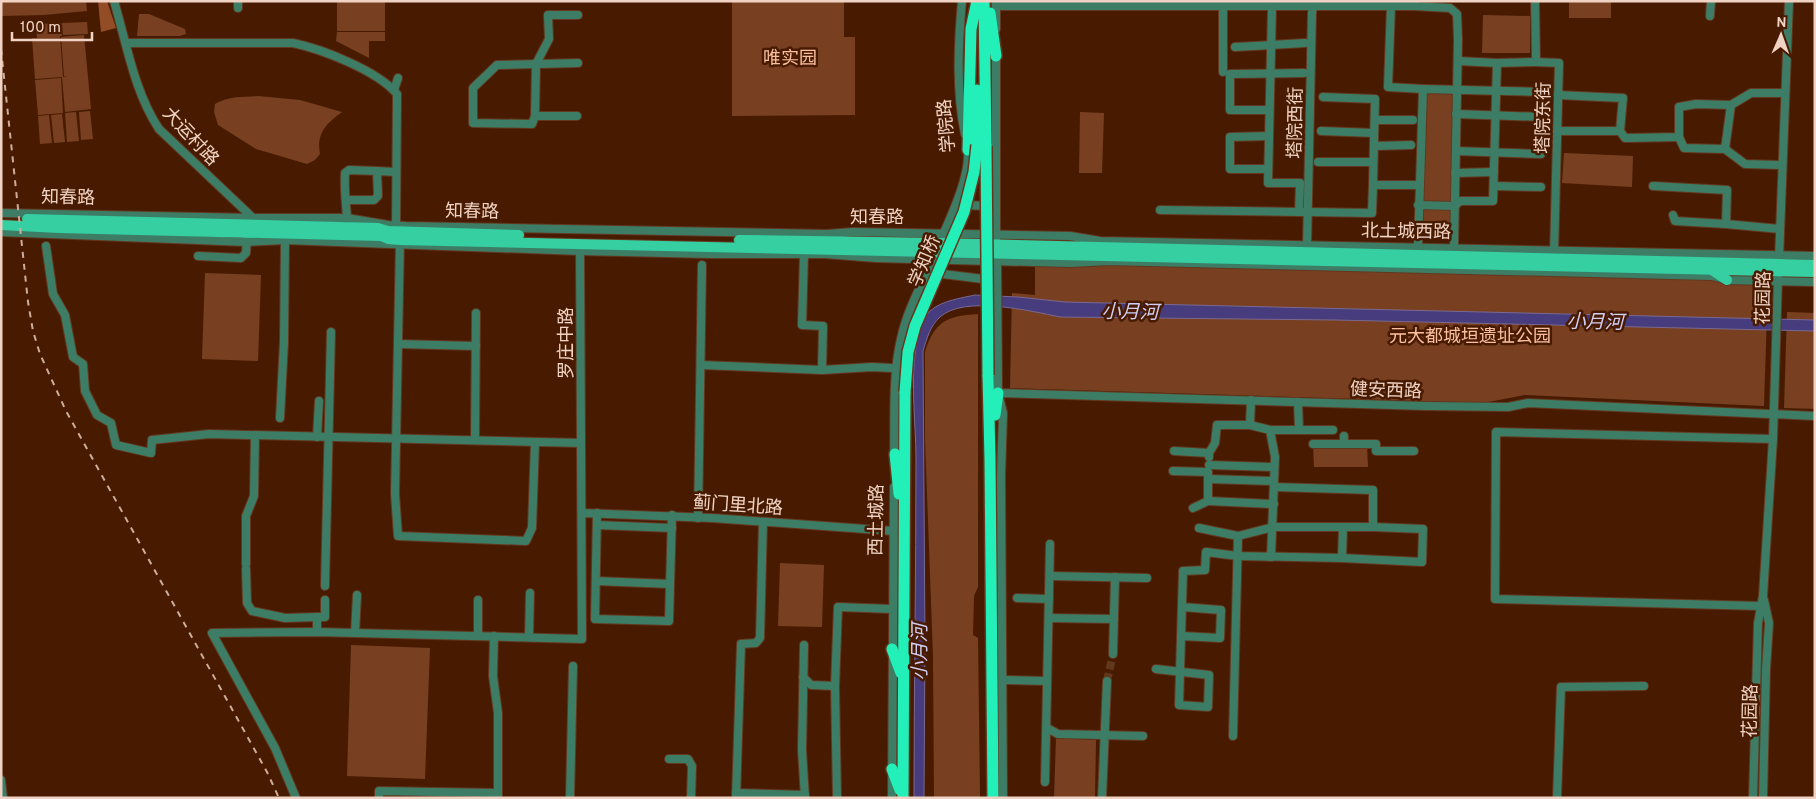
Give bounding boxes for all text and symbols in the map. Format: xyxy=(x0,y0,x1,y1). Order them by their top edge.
scale bar xyxy=(12,10,92,42)
north arrow xyxy=(1756,10,1806,60)
text: N xyxy=(1776,15,1787,32)
text: 100 m xyxy=(20,19,61,38)
park label: 唯实园 xyxy=(763,48,817,71)
street label: 塔院东街 xyxy=(1532,82,1557,154)
street label: 塔院西街 xyxy=(1284,87,1309,159)
street label: 学院路 xyxy=(934,98,961,154)
street label: 大运村路 xyxy=(157,103,223,171)
street label: 知春路 xyxy=(41,187,95,210)
street label: 知春路 xyxy=(445,201,499,224)
street label: 知春路 xyxy=(850,207,904,230)
street label: 北土城西路 xyxy=(1361,220,1451,245)
street label: 学知桥 xyxy=(904,232,947,291)
street label: 花园路 xyxy=(1753,271,1776,325)
water label: 小月河 xyxy=(1101,301,1163,326)
street label: 罗庄中路 xyxy=(556,307,579,379)
water label: 小月河 xyxy=(1566,311,1628,336)
park label: 元大都城垣遗址公园 xyxy=(1389,326,1551,349)
street label: 健安西路 xyxy=(1350,379,1422,404)
street label: 西土城路 xyxy=(865,484,890,556)
street label: 蓟门里北路 xyxy=(692,492,784,521)
water label: 小月河 xyxy=(909,620,933,681)
street label: 花园路 xyxy=(1740,684,1763,738)

